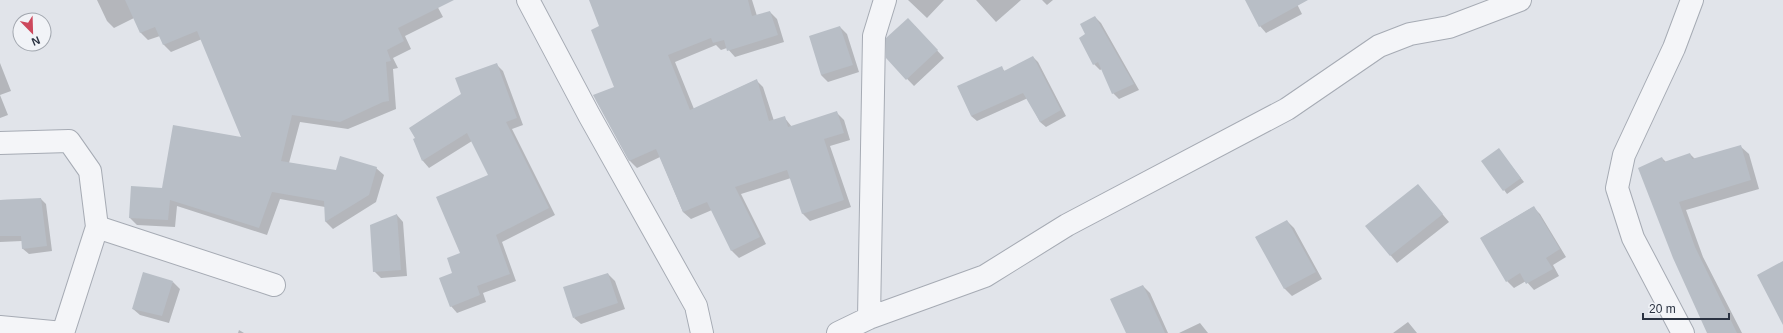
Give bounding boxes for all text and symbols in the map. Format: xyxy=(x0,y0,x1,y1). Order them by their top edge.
north arrow xyxy=(12,12,52,52)
text: N xyxy=(30,34,42,48)
scale bar xyxy=(1643,295,1729,321)
text: 20 m xyxy=(1649,302,1676,316)

